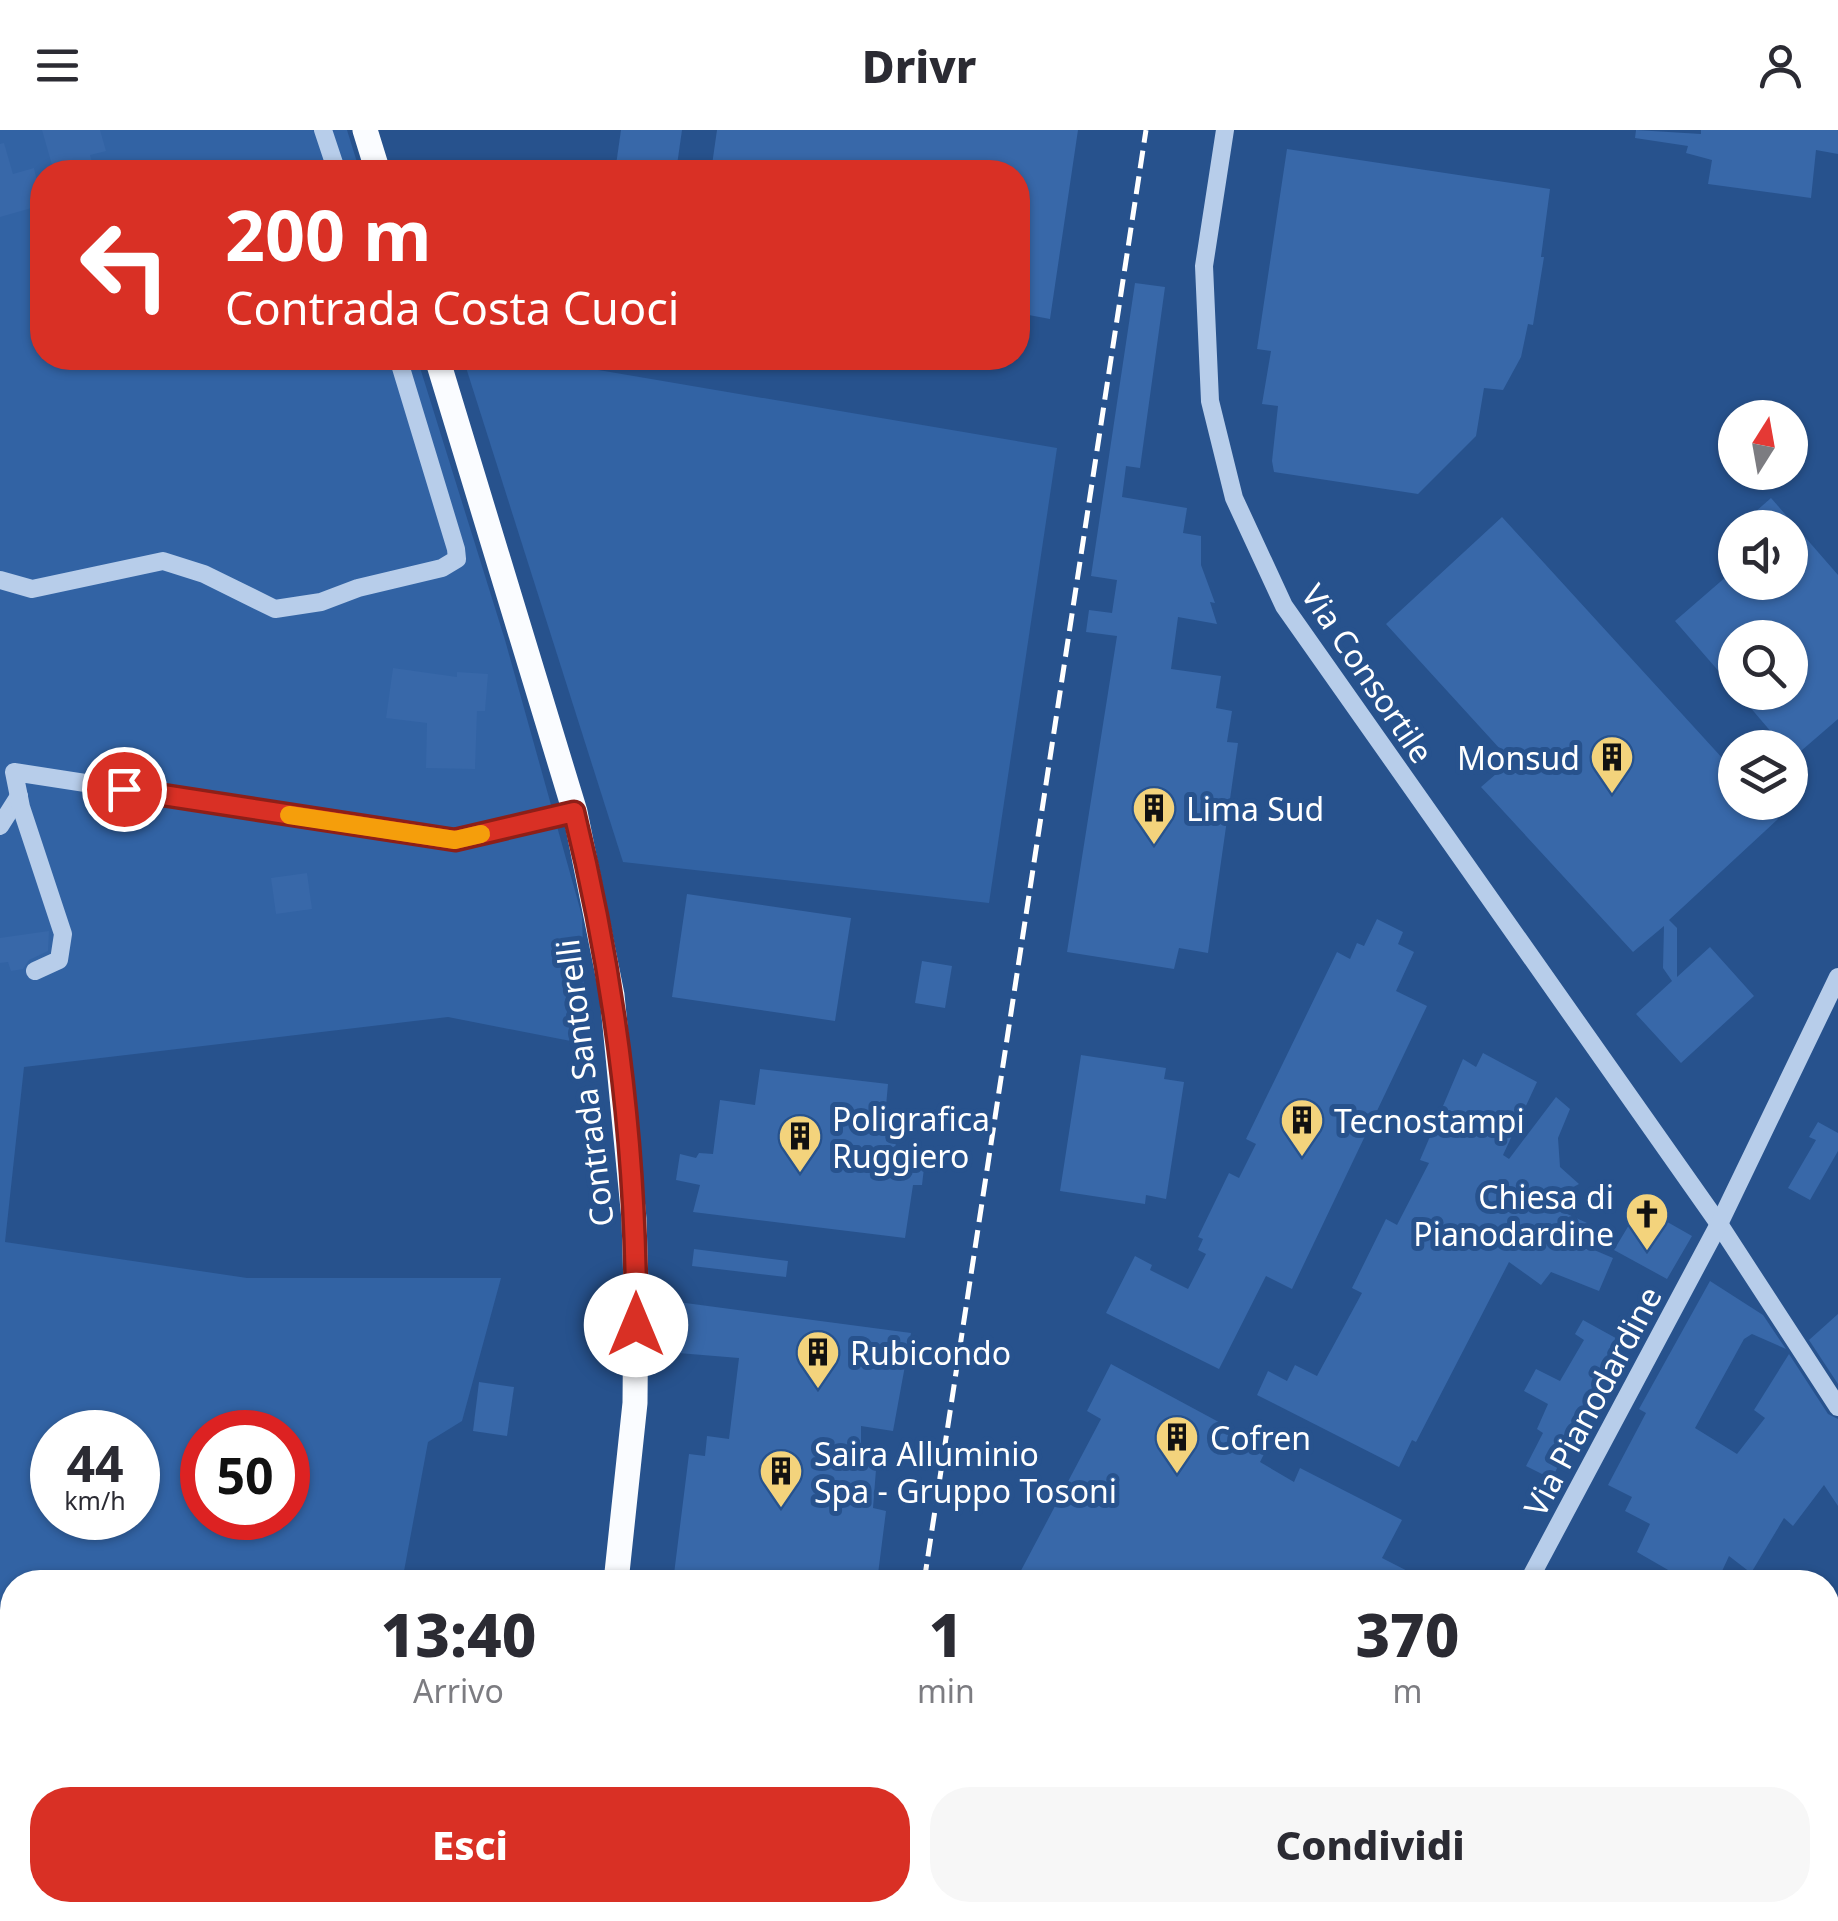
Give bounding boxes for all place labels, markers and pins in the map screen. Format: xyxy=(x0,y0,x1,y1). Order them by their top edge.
building icon: Monsud xyxy=(1589,734,1635,795)
place label: Monsud xyxy=(1457,736,1580,779)
pin xyxy=(82,747,167,832)
building icon: Lima Sud xyxy=(1131,785,1177,846)
place label: Lima Sud xyxy=(1186,787,1324,830)
place label: Poligrafica Ruggiero xyxy=(832,1097,990,1177)
building icon: Tecnostampi xyxy=(1279,1097,1325,1158)
place label: Tecnostampi xyxy=(1334,1099,1525,1142)
building icon: Poligrafica Ruggiero xyxy=(777,1113,823,1174)
place label: Chiesa di Pianodardine xyxy=(1413,1175,1614,1255)
church icon: Chiesa di Pianodardine xyxy=(1624,1191,1670,1252)
building icon: Rubicondo xyxy=(795,1329,841,1390)
place label: Rubicondo xyxy=(850,1331,1011,1374)
building icon: Cofren xyxy=(1154,1414,1200,1475)
place label: Cofren xyxy=(1210,1416,1311,1459)
place label: Saira Alluminio Spa - Gruppo Tosoni xyxy=(814,1432,1117,1512)
building icon: Saira Alluminio Spa - Gruppo Tosoni xyxy=(758,1448,804,1509)

